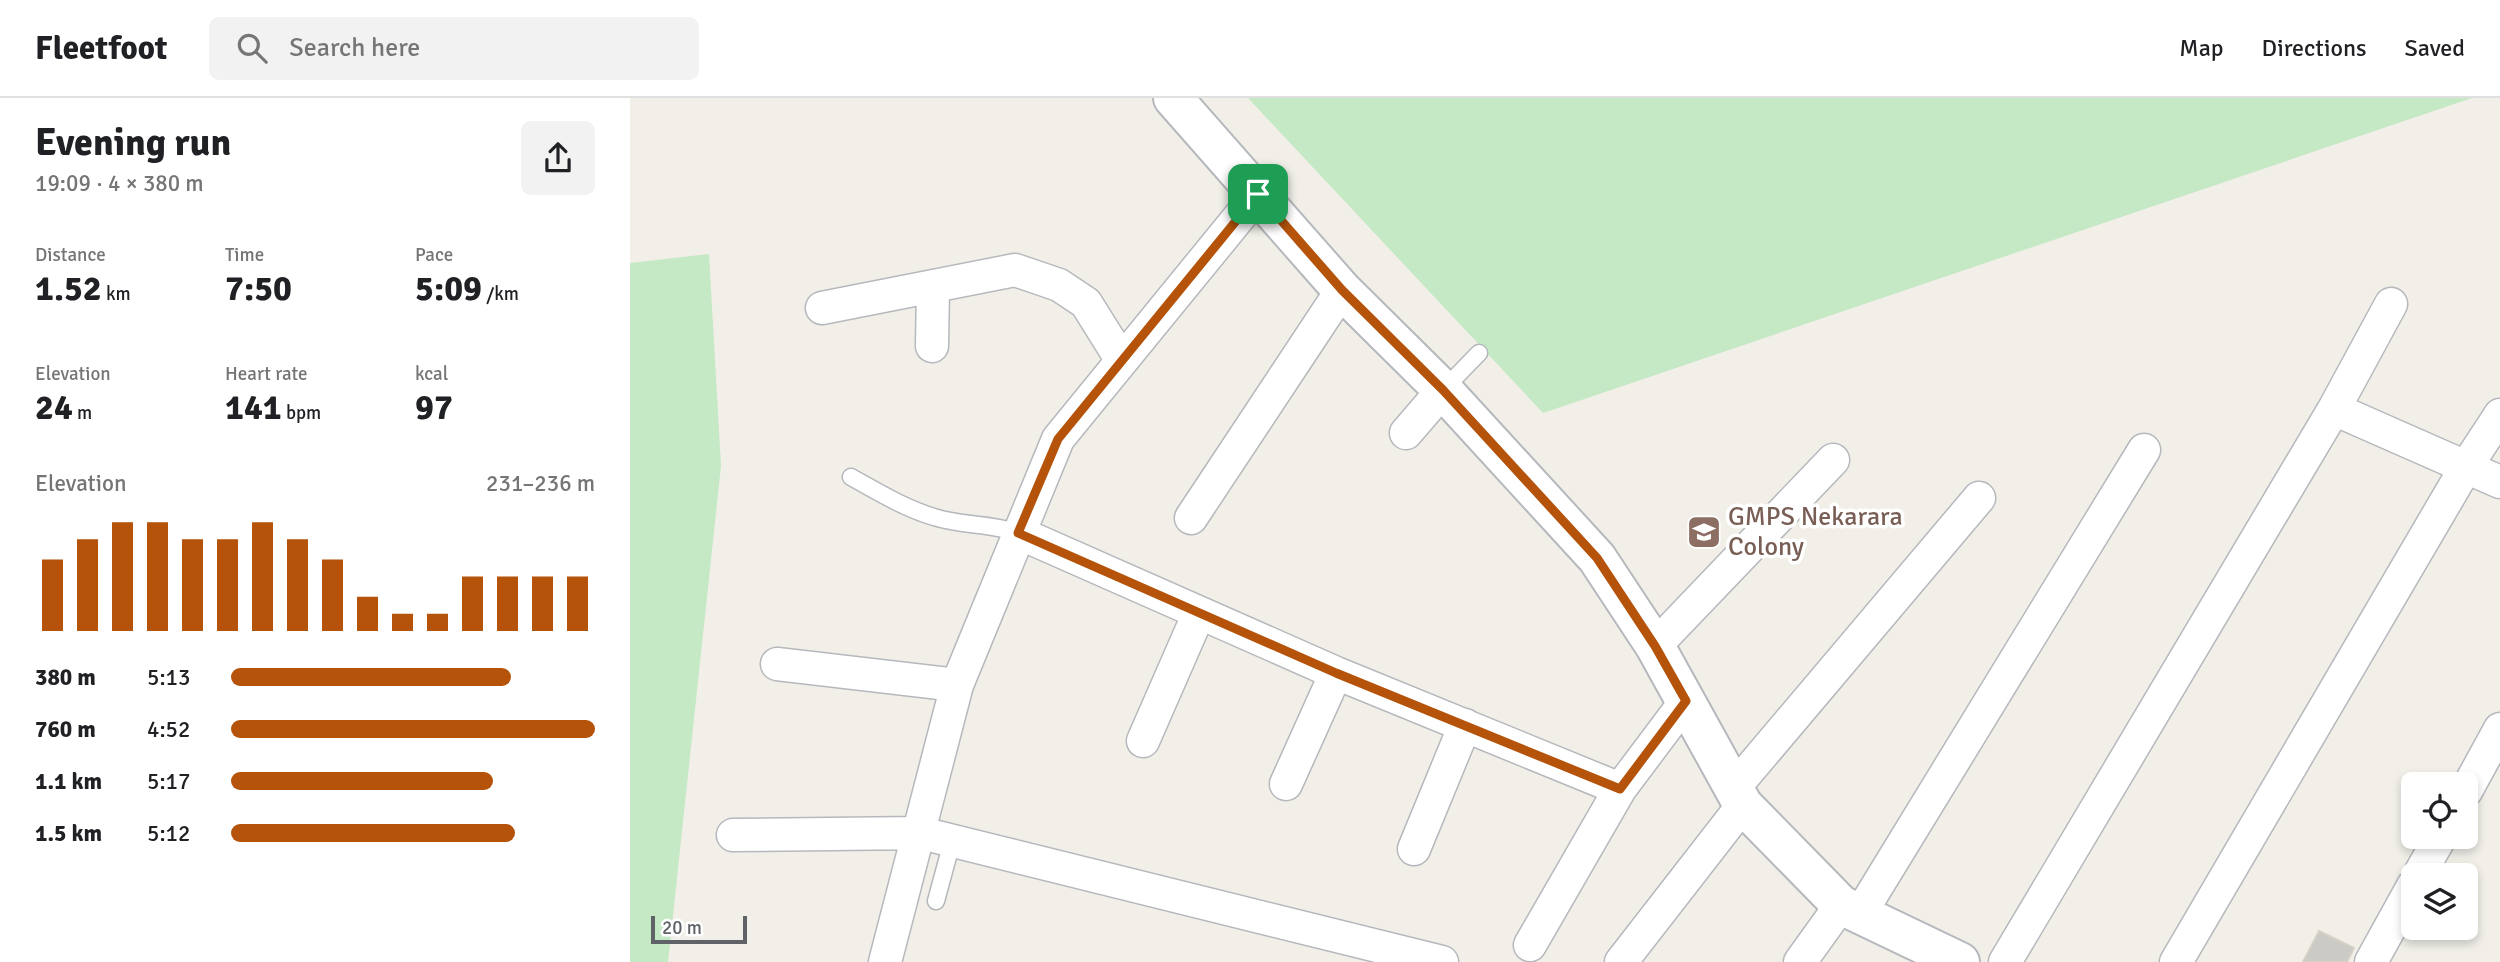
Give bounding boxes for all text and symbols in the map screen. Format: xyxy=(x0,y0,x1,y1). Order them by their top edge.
search box xyxy=(209,17,699,80)
text: Fleetfoot xyxy=(35,28,167,69)
icon: search xyxy=(233,29,271,67)
text: Search here xyxy=(289,32,420,64)
text: Map xyxy=(2179,33,2224,63)
text: Directions xyxy=(2262,33,2367,63)
text: Saved xyxy=(2405,33,2465,63)
text: Evening run xyxy=(35,119,231,166)
button: share xyxy=(521,121,595,195)
pin xyxy=(1228,164,1288,224)
text: 19:09 · 4 × 380 m xyxy=(35,169,204,198)
icon: arrive xyxy=(1239,175,1277,213)
text: Distance xyxy=(35,243,106,267)
text: Time xyxy=(225,243,264,267)
text: Pace xyxy=(415,243,453,267)
text: 1.52 xyxy=(35,267,102,310)
text: 7:50 xyxy=(225,267,292,310)
text: 5:09 xyxy=(415,267,482,310)
text: km xyxy=(102,282,131,306)
text: /km xyxy=(482,282,519,306)
text: Elevation xyxy=(35,362,111,386)
text: Heart rate xyxy=(225,362,307,386)
text: kcal xyxy=(415,362,448,386)
text: 24 xyxy=(35,386,73,429)
text: 141 xyxy=(225,386,282,429)
text: 97 xyxy=(415,386,453,429)
text: m xyxy=(73,401,92,425)
text: bpm xyxy=(282,401,321,425)
text: Elevation xyxy=(35,469,127,498)
text: 231–236 m xyxy=(486,469,595,498)
place label: GMPS Nekarara Colony xyxy=(1728,501,1903,563)
school or university icon: GMPS Nekarara Colony xyxy=(1685,513,1723,551)
text: 380 m xyxy=(35,663,96,692)
text: 5:13 xyxy=(147,663,190,692)
text: 760 m xyxy=(35,715,96,744)
text: 4:52 xyxy=(147,715,190,744)
text: 1.1 km xyxy=(35,767,102,796)
text: 5:17 xyxy=(147,767,190,796)
map controls xyxy=(2401,772,2478,940)
button: locate xyxy=(2401,772,2478,849)
text: 1.5 km xyxy=(35,819,102,848)
text: 5:12 xyxy=(147,819,190,848)
button: layers xyxy=(2401,863,2478,940)
scale bar xyxy=(651,913,747,945)
text: 20 m xyxy=(662,916,702,940)

